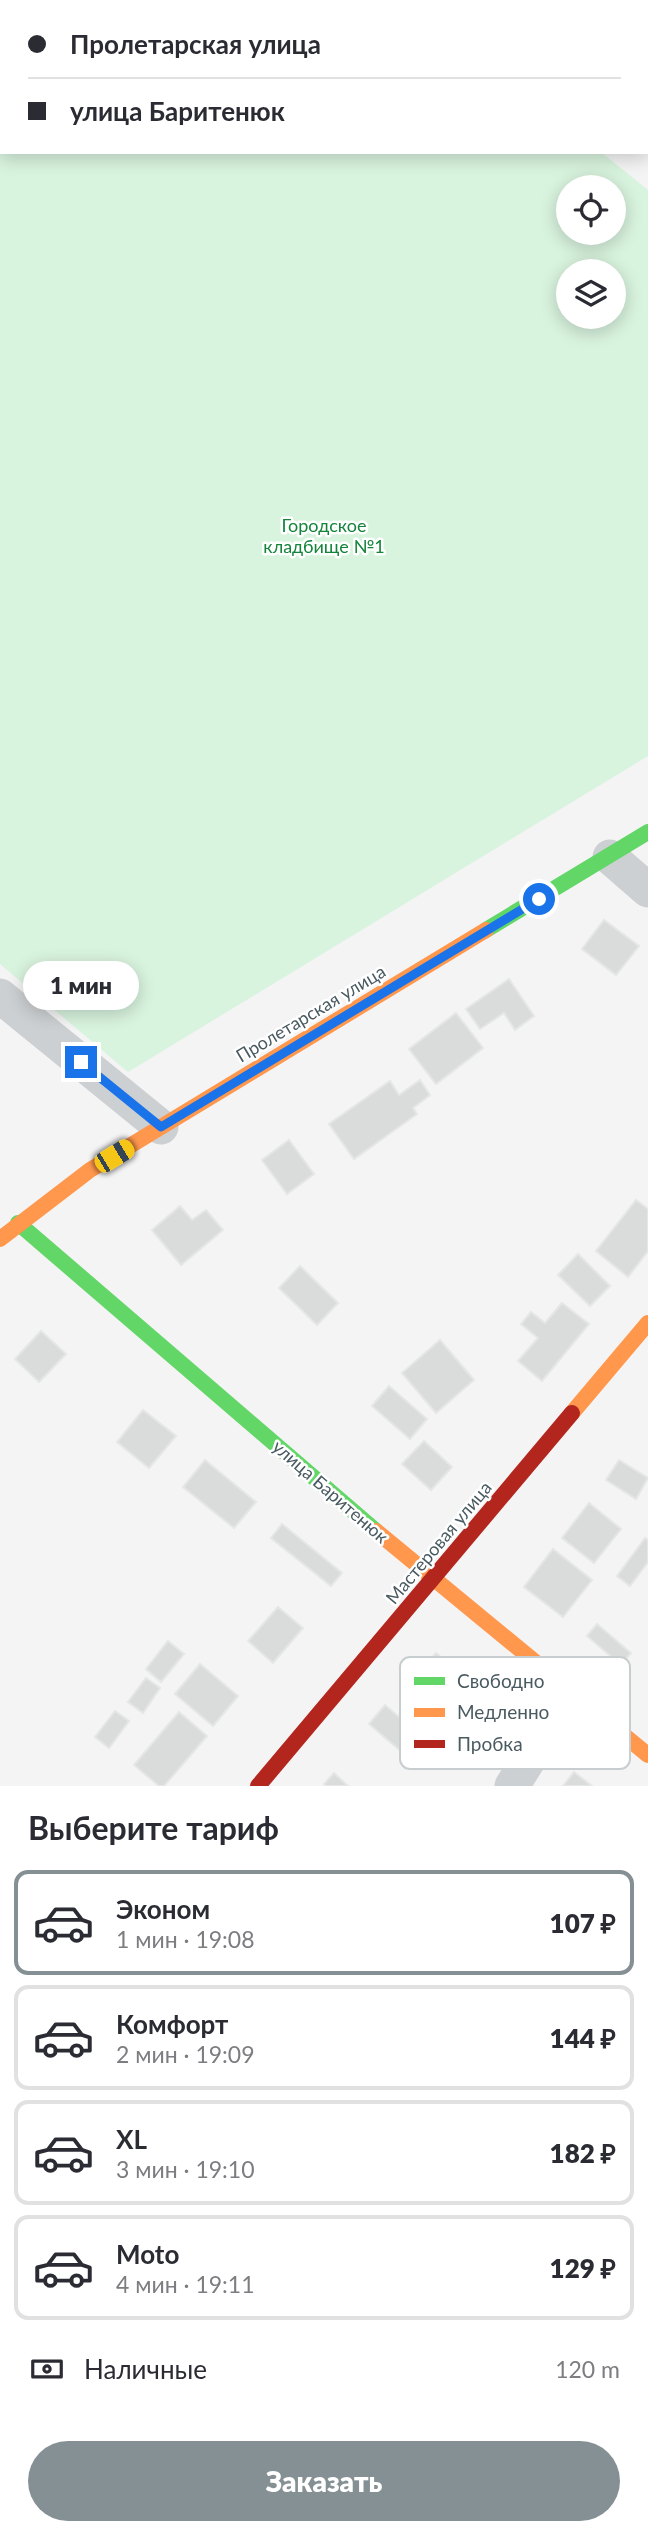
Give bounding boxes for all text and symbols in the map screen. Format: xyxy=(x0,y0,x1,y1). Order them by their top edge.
text: Пролетарская улица xyxy=(70,28,321,60)
text: улица Баритенюк xyxy=(70,95,285,127)
map controls xyxy=(556,175,626,329)
button: locate xyxy=(556,175,626,245)
button: layers xyxy=(556,259,626,329)
park label: Городское кладбище №1 xyxy=(263,514,385,557)
route start xyxy=(523,883,555,915)
callout: 1 мин xyxy=(23,960,139,1010)
street label: Пролетарская улица xyxy=(232,960,389,1066)
text: 1 мин xyxy=(50,971,112,999)
route end xyxy=(65,1046,97,1078)
car xyxy=(91,1136,138,1176)
street label: улица Баритенюк xyxy=(268,1435,393,1548)
street label: Мастеровая улица xyxy=(381,1477,496,1608)
legend xyxy=(400,1657,630,1769)
text: Свободно xyxy=(457,1669,545,1692)
text: Медленно xyxy=(457,1700,549,1723)
text: Пробка xyxy=(457,1732,523,1755)
text: Выберите тариф xyxy=(28,1808,279,1847)
icon: car xyxy=(32,1891,95,1954)
text: Эконом xyxy=(116,1893,210,1925)
text: 107 ₽ xyxy=(550,1907,616,1939)
text: 1 мин · 19:08 xyxy=(116,1925,255,1953)
icon: car xyxy=(32,2006,95,2069)
text: Комфорт xyxy=(116,2008,228,2040)
text: 144 ₽ xyxy=(550,2022,616,2054)
text: 2 мин · 19:09 xyxy=(116,2040,255,2068)
icon: car xyxy=(32,2121,95,2184)
text: XL xyxy=(116,2123,147,2155)
text: 182 ₽ xyxy=(550,2137,616,2169)
text: 3 мин · 19:10 xyxy=(116,2155,255,2183)
icon: car xyxy=(32,2236,95,2299)
text: Moto xyxy=(116,2238,179,2270)
text: 129 ₽ xyxy=(550,2252,616,2284)
text: 4 мин · 19:11 xyxy=(116,2270,255,2298)
icon: cash xyxy=(28,2350,66,2388)
text: Наличные xyxy=(84,2353,207,2385)
text: 120 m xyxy=(555,2355,620,2383)
button: Заказать xyxy=(28,2441,620,2521)

